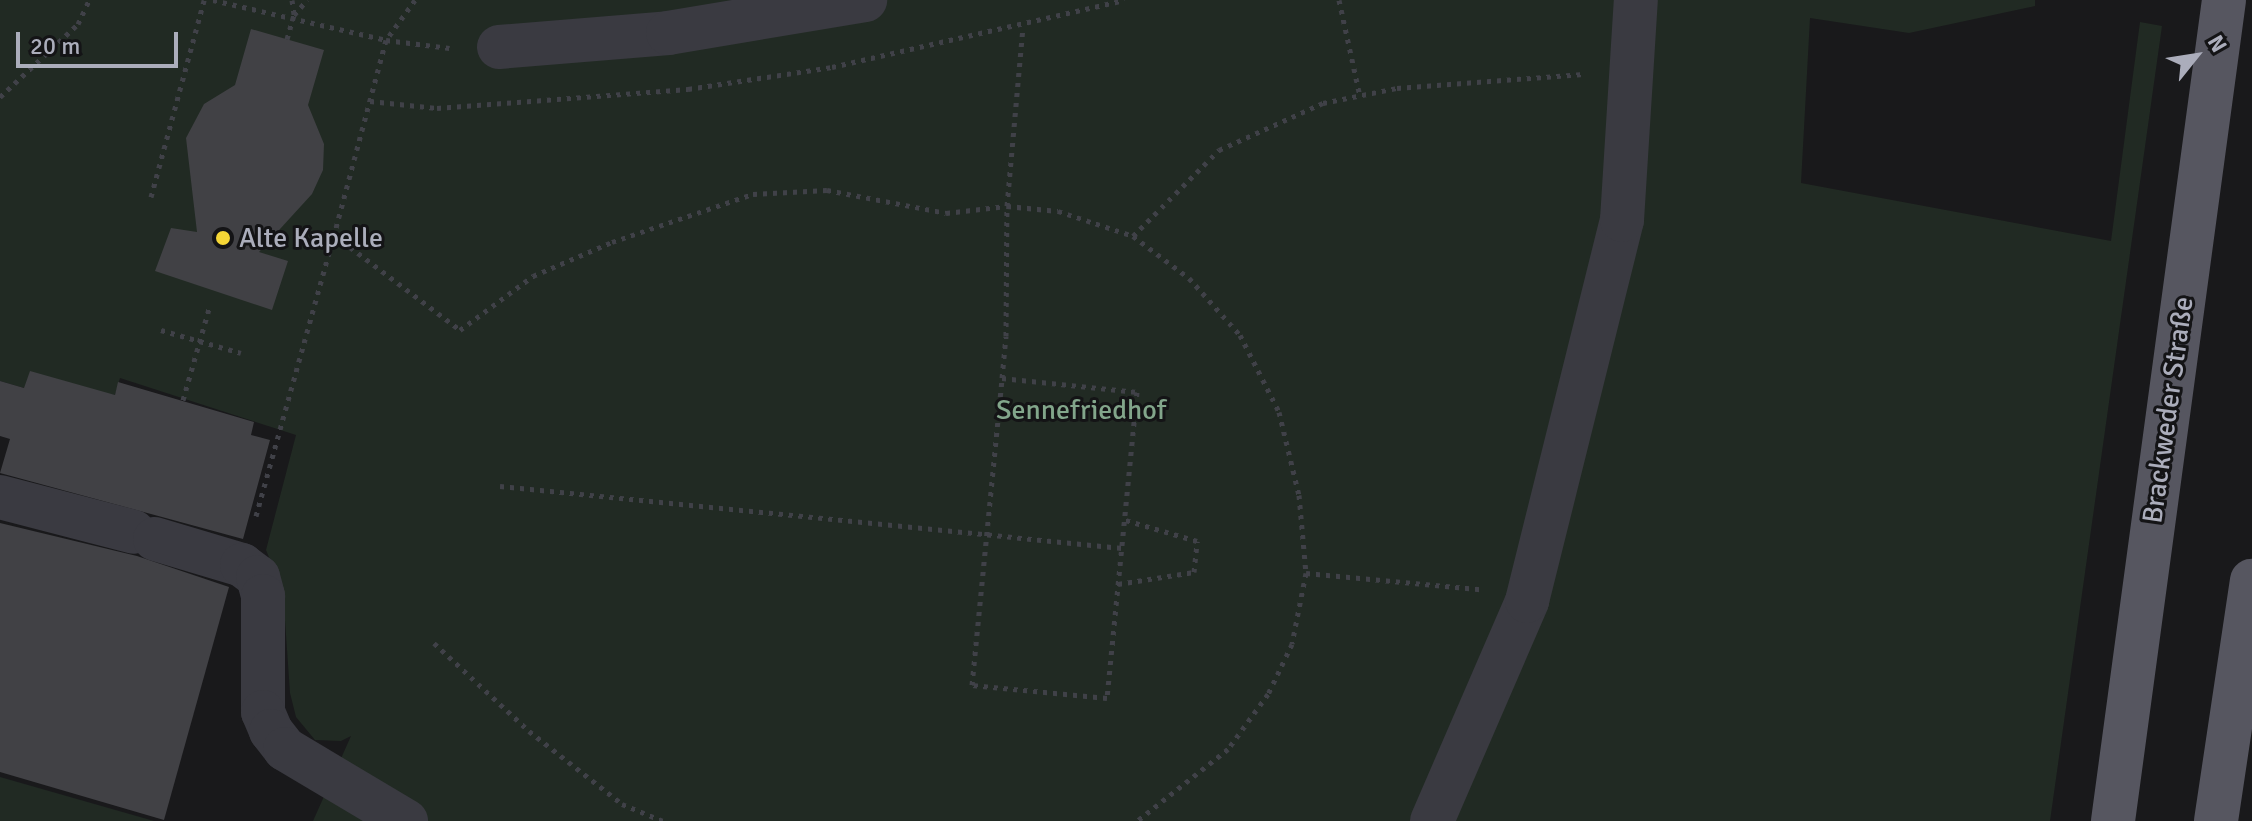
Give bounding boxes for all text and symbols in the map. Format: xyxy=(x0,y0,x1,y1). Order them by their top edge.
scale bar xyxy=(20,16,182,66)
north arrow xyxy=(2156,16,2236,96)
text: N xyxy=(2202,30,2233,57)
text: 20 m xyxy=(30,31,80,61)
place label: Alte Kapelle xyxy=(239,221,383,255)
marker: Alte Kapelle xyxy=(214,229,232,247)
street label: Brackweder Straße xyxy=(2135,295,2201,525)
park label: Sennefriedhof xyxy=(996,393,1166,427)

